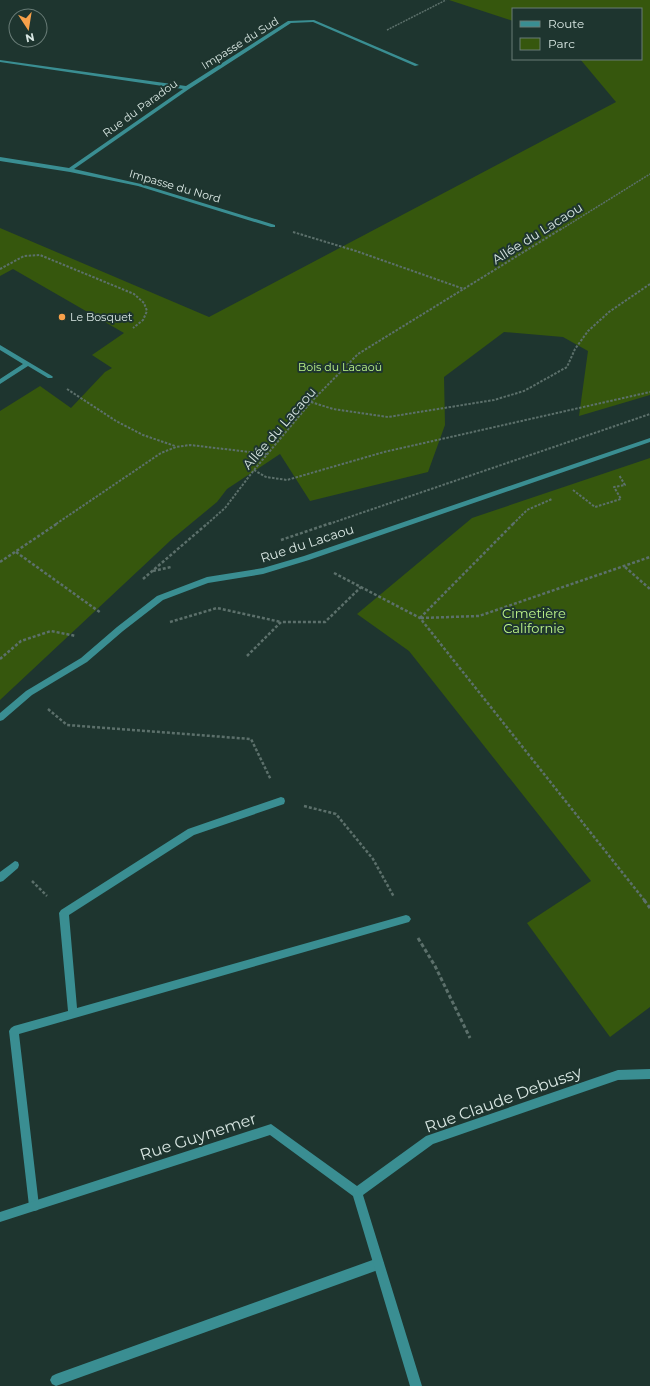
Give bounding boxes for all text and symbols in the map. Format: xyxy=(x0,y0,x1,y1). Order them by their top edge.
north arrow xyxy=(8,8,48,48)
legend xyxy=(512,8,642,60)
street label: Impasse du Sud xyxy=(199,14,281,72)
text: Route xyxy=(548,16,584,31)
text: N xyxy=(24,30,36,46)
text: Parc xyxy=(548,36,575,51)
street label: Rue du Paradou xyxy=(100,76,180,140)
street label: Impasse du Nord xyxy=(128,166,222,206)
street label: Allée du Lacaou xyxy=(489,199,585,267)
place label: Le Bosquet xyxy=(70,310,133,324)
marker: Le Bosquet xyxy=(57,312,67,322)
park label: Bois du Lacaoü xyxy=(298,360,382,374)
street label: Allée du Lacaou xyxy=(239,384,319,472)
street label: Rue du Lacaou xyxy=(258,520,356,566)
park label: Cimetière Californie xyxy=(502,605,566,636)
street label: Rue Claude Debussy xyxy=(422,1062,584,1137)
street label: Rue Guynemer xyxy=(137,1109,259,1164)

